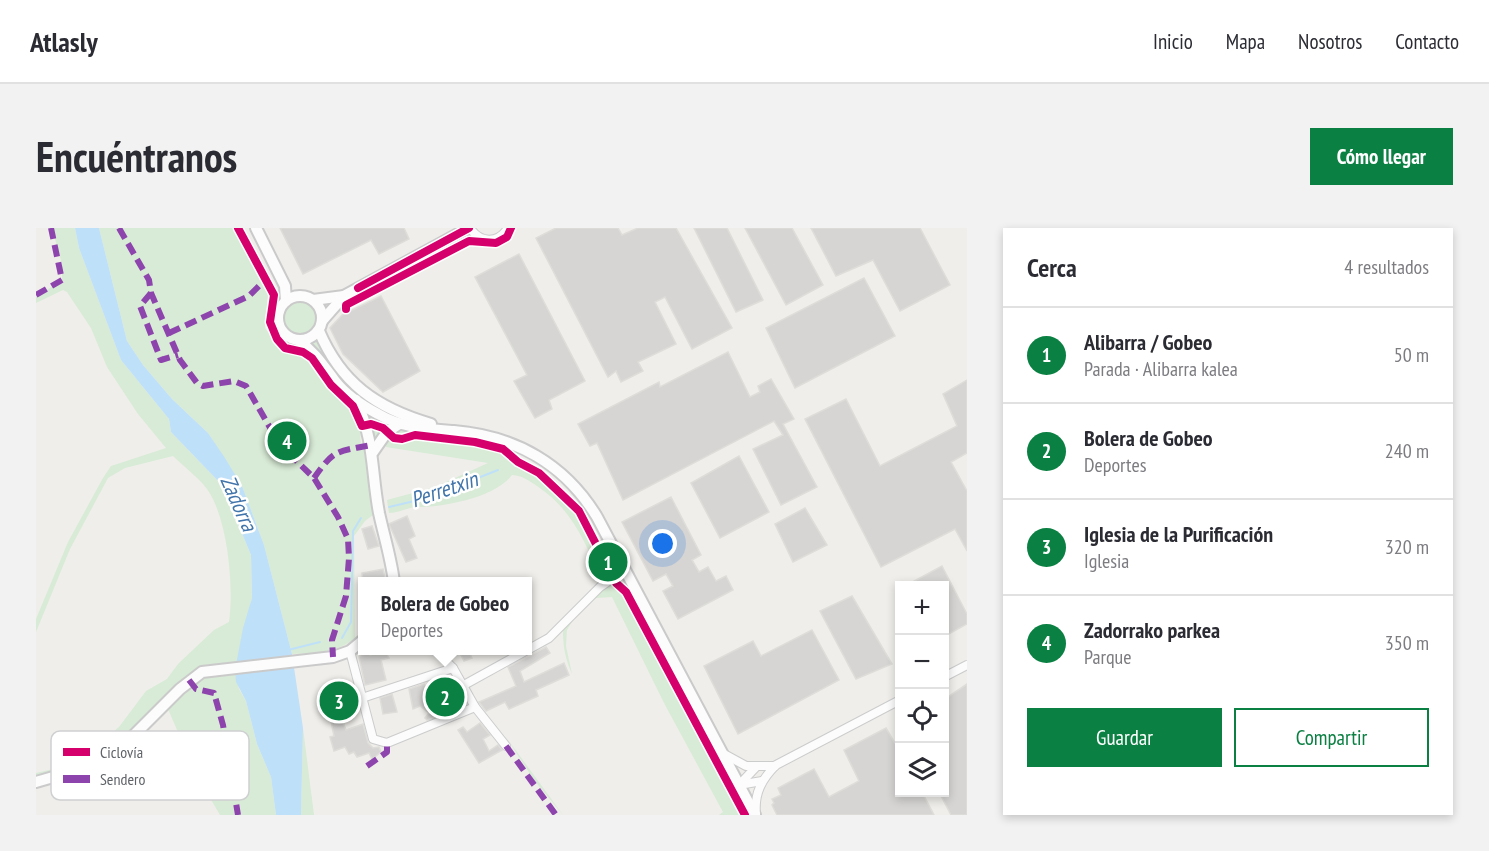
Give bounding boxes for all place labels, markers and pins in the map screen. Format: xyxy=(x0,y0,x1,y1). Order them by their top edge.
pin: 4 xyxy=(268,418,306,464)
pin: 1 xyxy=(588,540,628,584)
pin: 2 xyxy=(426,674,464,720)
pin: 3 xyxy=(320,678,358,724)

